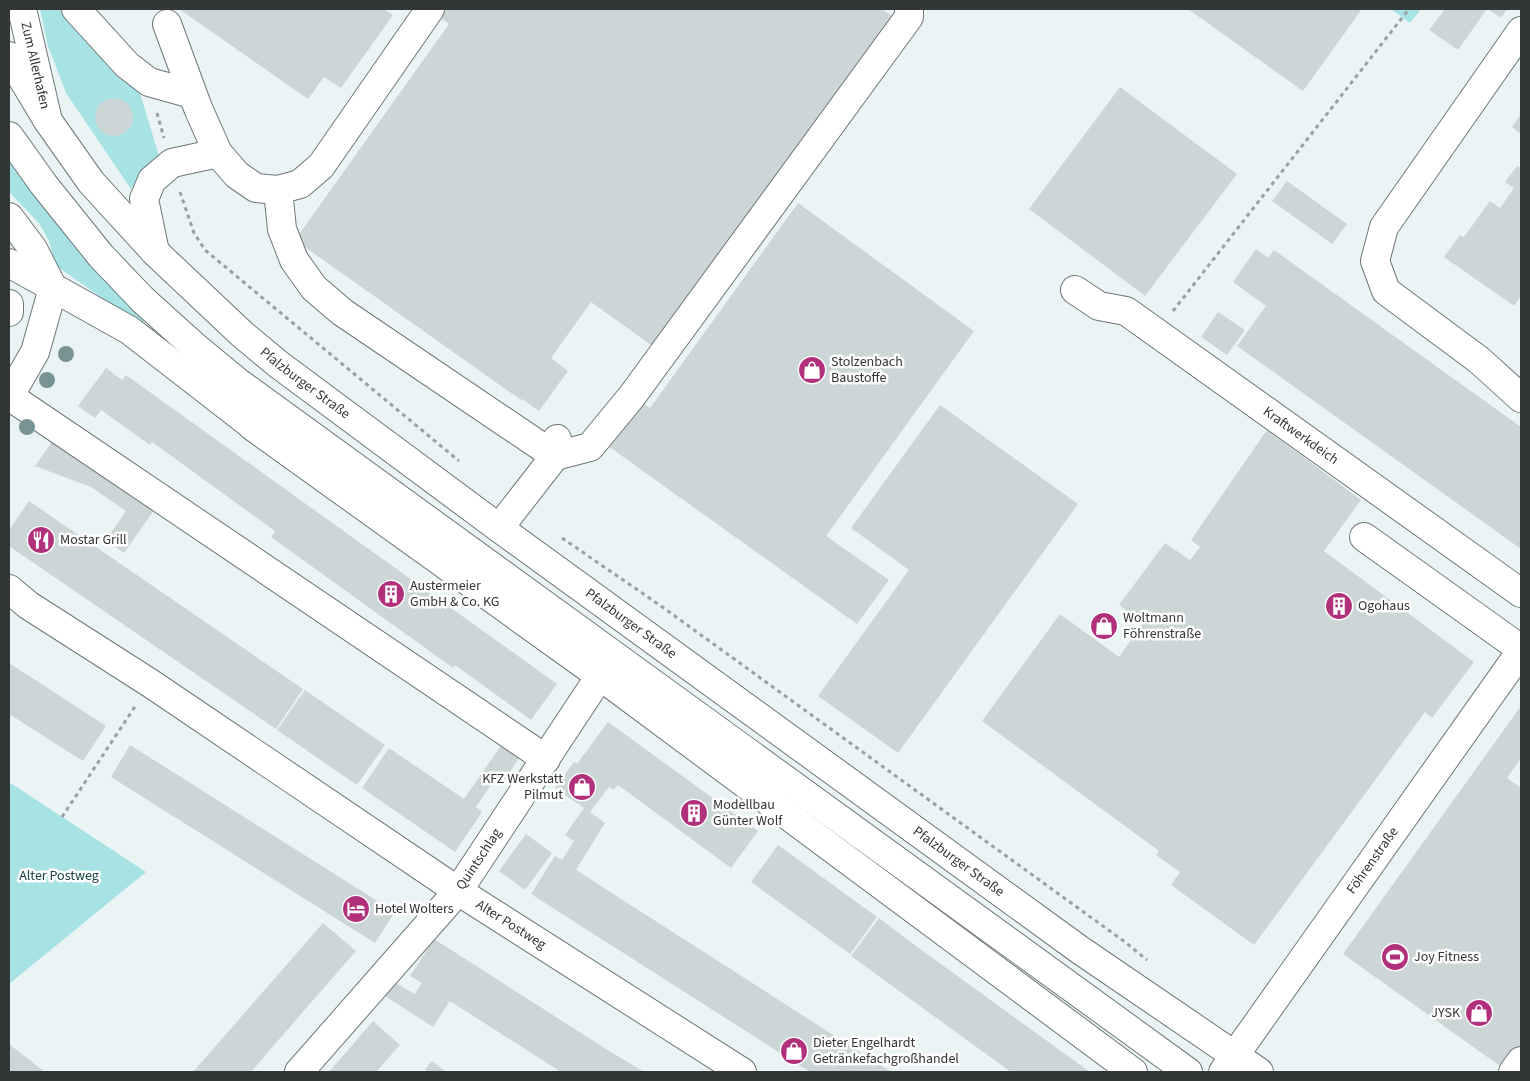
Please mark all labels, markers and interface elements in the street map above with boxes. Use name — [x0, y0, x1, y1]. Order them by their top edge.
street label: Zum Allerhafen — [15, 20, 55, 111]
street label: Pfalzburger Straße — [255, 343, 354, 424]
place label: Stolzenbach Baustoffe — [831, 352, 903, 388]
shop icon: Stolzenbach Baustoffe — [797, 355, 827, 385]
street label: Kraftwerkdeich — [1259, 402, 1343, 470]
restaurant icon: Mostar Grill — [26, 525, 56, 555]
place label: Mostar Grill — [60, 530, 127, 550]
place label: Austermeier GmbH & Co. KG — [410, 576, 499, 612]
building icon: Austermeier GmbH & Co. KG — [376, 579, 406, 609]
street label: Pfalzburger Straße — [581, 584, 681, 664]
building icon: Ogohaus — [1324, 591, 1354, 621]
place label: Ogohaus — [1358, 596, 1410, 616]
place label: Woltmann Föhrenstraße — [1123, 608, 1201, 644]
shop icon: Woltmann Föhrenstraße — [1089, 611, 1119, 641]
place label: KFZ Werkstatt Pilmut — [482, 769, 563, 805]
shop icon: KFZ Werkstatt Pilmut — [567, 772, 597, 802]
place label: Modellbau Günter Wolf — [713, 795, 783, 831]
building icon: Modellbau Günter Wolf — [679, 798, 709, 828]
street label: Pfalzburger Straße — [909, 822, 1008, 902]
street label: Föhrenstraße — [1342, 823, 1403, 898]
street label: Quintschlag — [451, 824, 507, 894]
park label: Alter Postweg — [19, 866, 99, 886]
hotel icon: Hotel Wolters — [341, 894, 371, 924]
street label: Alter Postweg — [472, 895, 550, 955]
place label: Hotel Wolters — [375, 899, 454, 919]
sports icon: Joy Fitness — [1380, 942, 1410, 972]
place label: Joy Fitness — [1414, 947, 1479, 967]
shop icon: JYSK — [1464, 998, 1494, 1028]
place label: JYSK — [1431, 1003, 1461, 1023]
place label: Dieter Engelhardt Getränkefachgroßhandel — [813, 1033, 959, 1069]
shop icon: Dieter Engelhardt Getränkefachgroßhandel — [779, 1036, 809, 1066]

